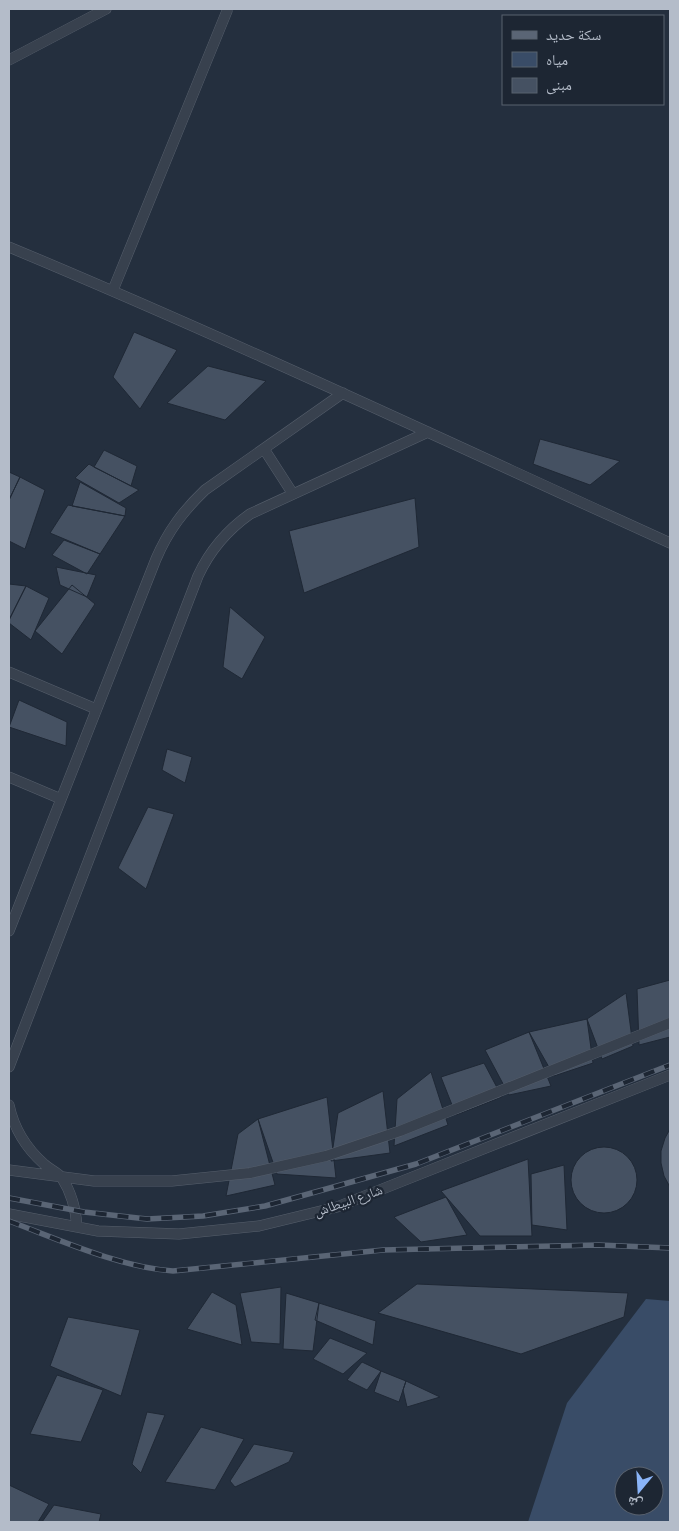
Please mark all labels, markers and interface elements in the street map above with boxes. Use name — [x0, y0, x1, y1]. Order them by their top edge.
legend — [502, 15, 664, 105]
text: سكة حديد — [546, 25, 601, 43]
text: مياه — [546, 50, 568, 68]
text: مبنى — [546, 75, 572, 95]
street label: شارع البيطاش — [312, 1180, 385, 1222]
north arrow — [614, 1466, 664, 1516]
text: ش — [625, 1492, 645, 1514]

